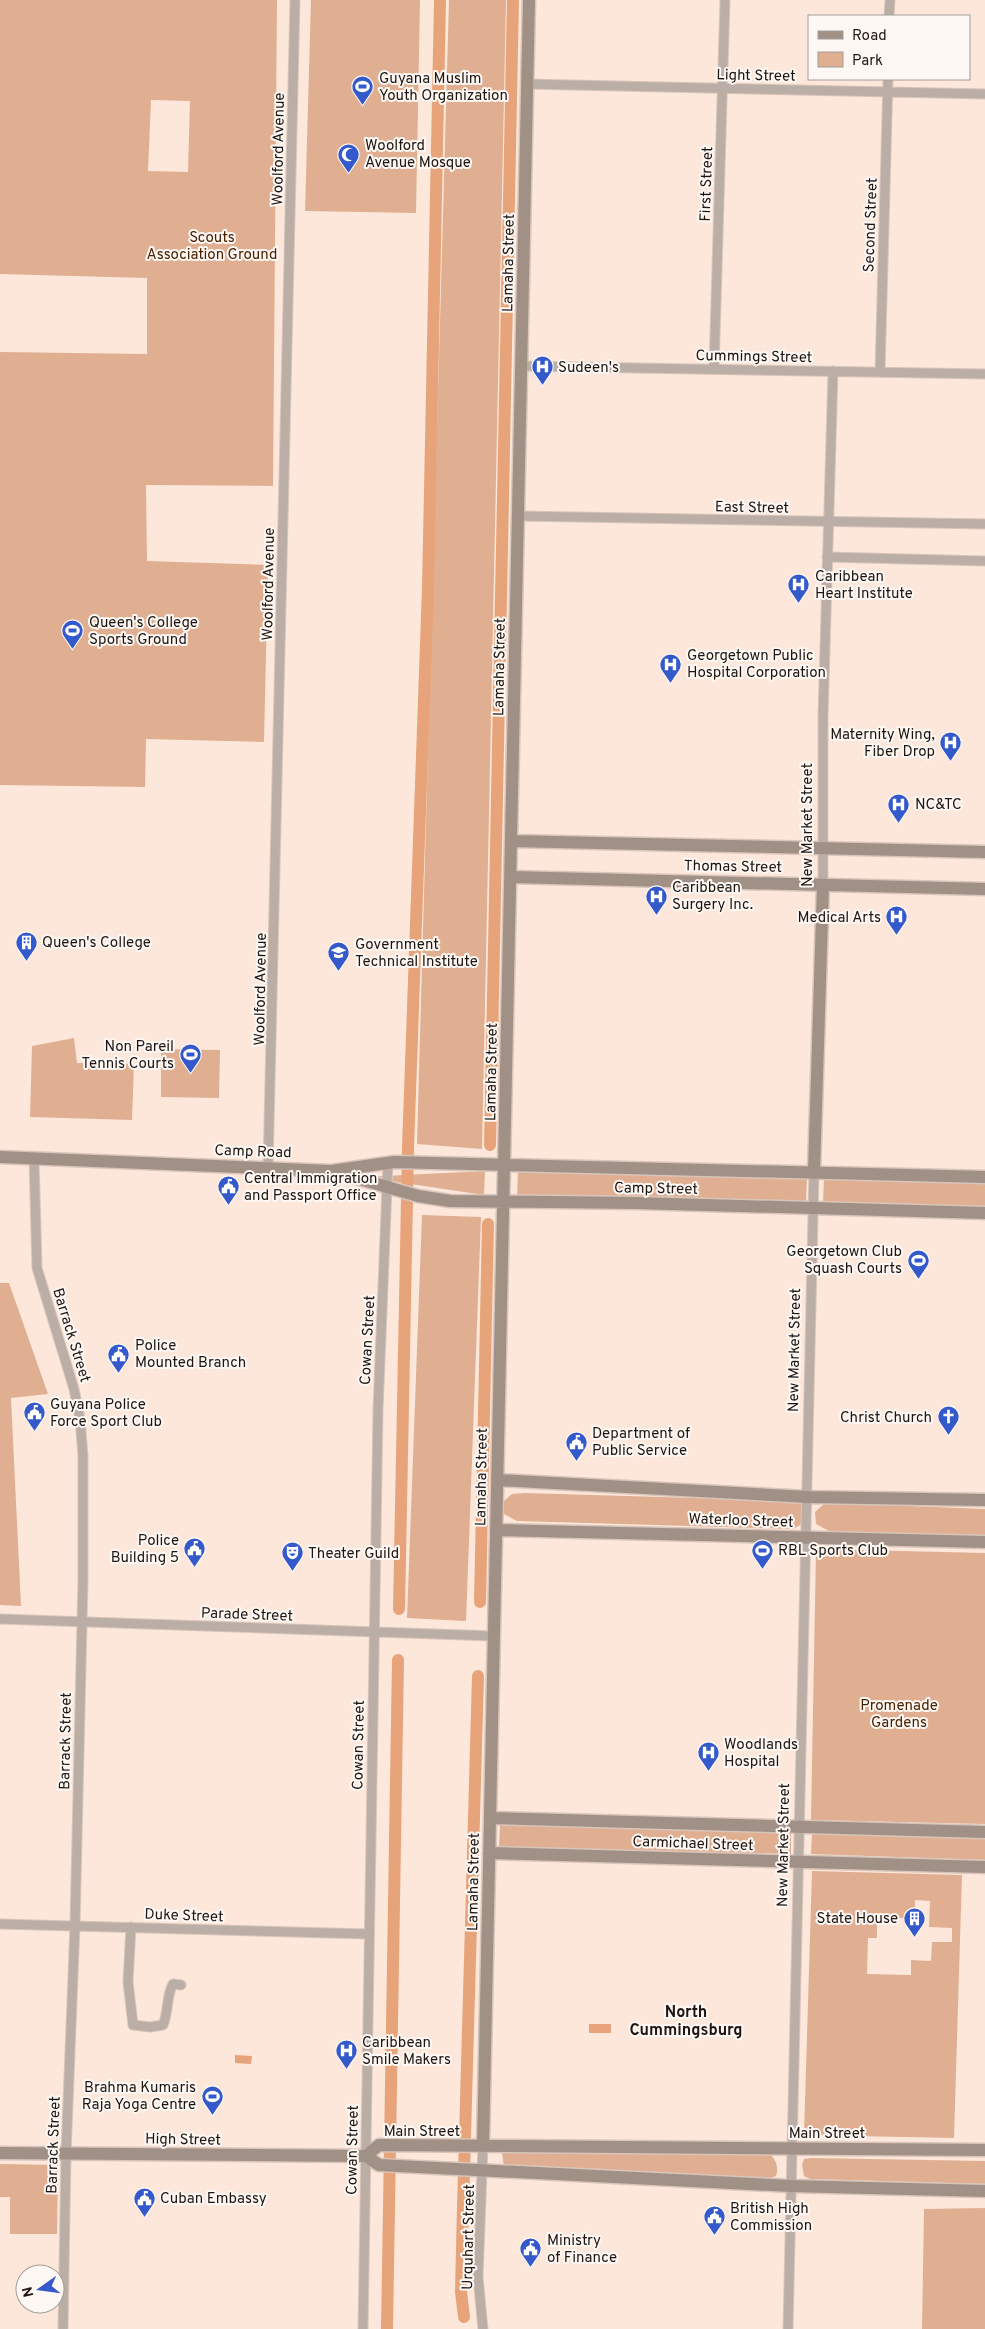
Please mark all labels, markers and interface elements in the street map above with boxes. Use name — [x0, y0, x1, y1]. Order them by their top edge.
legend — [808, 15, 970, 80]
text: Road — [852, 27, 887, 46]
text: Park — [852, 52, 883, 71]
street label: Light Street — [716, 66, 796, 87]
place label: Guyana Muslim Youth Organization — [379, 70, 508, 106]
sports icon: Guyana Muslim Youth Organization — [351, 75, 375, 106]
street label: Woolford Avenue — [269, 92, 290, 206]
place label: Woolford Avenue Mosque — [365, 137, 471, 173]
mosque icon: Woolford Avenue Mosque — [337, 142, 361, 173]
street label: First Street — [697, 146, 718, 222]
street label: Second Street — [860, 177, 883, 273]
street label: Lamaha Street — [499, 214, 520, 312]
park label: Scouts Association Ground — [147, 229, 277, 265]
street label: Cummings Street — [695, 347, 812, 368]
hospital icon: Sudeen's — [530, 355, 554, 386]
place label: Sudeen's — [558, 359, 619, 378]
street label: East Street — [715, 498, 789, 519]
street label: Woolford Avenue — [259, 527, 280, 641]
place label: Caribbean Heart Institute — [815, 568, 913, 604]
hospital icon: Caribbean Heart Institute — [787, 573, 811, 604]
place label: Queen's College Sports Ground — [89, 614, 198, 650]
street label: Lamaha Street — [490, 618, 511, 716]
sports icon: Queen's College Sports Ground — [61, 619, 85, 650]
place label: Georgetown Public Hospital Corporation — [687, 647, 826, 683]
hospital icon: Georgetown Public Hospital Corporation — [659, 652, 683, 683]
place label: Maternity Wing, Fiber Drop — [830, 726, 935, 762]
hospital icon: Maternity Wing, Fiber Drop — [939, 731, 963, 762]
street label: New Market Street — [799, 763, 818, 887]
hospital icon: NC&TC — [887, 792, 911, 823]
place label: NC&TC — [915, 796, 962, 815]
street label: Thomas Street — [684, 857, 782, 878]
place label: Caribbean Surgery Inc. — [672, 879, 753, 915]
hospital icon: Caribbean Surgery Inc. — [644, 884, 668, 915]
hospital icon: Medical Arts — [885, 905, 909, 936]
place label: Medical Arts — [797, 909, 881, 928]
building icon: Queen's College — [14, 930, 38, 961]
street label: Woolford Avenue — [251, 932, 272, 1046]
place label: Queen's College — [42, 934, 151, 953]
place label: Government Technical Institute — [355, 936, 478, 972]
school or university icon: Government Technical Institute — [327, 941, 351, 972]
street label: Lamaha Street — [482, 1023, 503, 1121]
place label: Non Pareil Tennis Courts — [82, 1038, 174, 1074]
sports icon: Non Pareil Tennis Courts — [178, 1043, 202, 1074]
street label: Camp Road — [214, 1142, 292, 1163]
place label: Central Immigration and Passport Office — [244, 1170, 377, 1206]
public building icon: Central Immigration and Passport Office — [216, 1175, 240, 1206]
street label: Camp Street — [614, 1179, 698, 1200]
place label: Georgetown Club Squash Courts — [786, 1243, 902, 1279]
sports icon: Georgetown Club Squash Courts — [906, 1248, 930, 1279]
street label: Barrack Street — [47, 1286, 94, 1385]
street label: New Market Street — [785, 1288, 806, 1412]
street label: Cowan Street — [357, 1295, 380, 1385]
place label: Police Mounted Branch — [135, 1337, 246, 1373]
public building icon: Police Mounted Branch — [107, 1342, 131, 1373]
place label: Guyana Police Force Sport Club — [50, 1396, 162, 1432]
public building icon: Guyana Police Force Sport Club — [22, 1401, 46, 1432]
church icon: Christ Church — [936, 1405, 960, 1436]
place label: Christ Church — [840, 1409, 932, 1428]
place label: Department of Public Service — [592, 1425, 690, 1461]
street label: Lamaha Street — [472, 1428, 493, 1526]
public building icon: Department of Public Service — [564, 1430, 588, 1461]
street label: Waterloo Street — [688, 1510, 794, 1533]
place label: Police Building 5 — [111, 1532, 179, 1568]
public building icon: Police Building 5 — [183, 1537, 207, 1568]
sports icon: RBL Sports Club — [750, 1538, 774, 1569]
theatre icon: Theater Guild — [280, 1541, 304, 1572]
place label: RBL Sports Club — [778, 1542, 888, 1561]
place label: Theater Guild — [308, 1545, 399, 1564]
street label: Parade Street — [201, 1604, 293, 1627]
street label: Barrack Street — [56, 1692, 77, 1790]
park label: Promenade Gardens — [860, 1697, 938, 1733]
street label: Cowan Street — [349, 1700, 370, 1790]
place label: Woodlands Hospital — [724, 1736, 798, 1772]
hospital icon: Woodlands Hospital — [696, 1741, 720, 1772]
street label: New Market Street — [774, 1783, 795, 1907]
street label: Lamaha Street — [464, 1833, 485, 1931]
street label: Carmichael Street — [632, 1833, 754, 1856]
street label: Duke Street — [144, 1906, 224, 1927]
building icon: State House — [902, 1906, 926, 1937]
place label: State House — [817, 1910, 898, 1929]
district label: North Cummingsburg — [629, 2003, 743, 2041]
place label: Caribbean Smile Makers — [362, 2034, 451, 2070]
hospital icon: Caribbean Smile Makers — [334, 2039, 358, 2070]
place label: Brahma Kumaris Raja Yoga Centre — [82, 2079, 196, 2115]
sports icon: Brahma Kumaris Raja Yoga Centre — [200, 2084, 224, 2115]
street label: Barrack Street — [43, 2096, 66, 2194]
street label: Cowan Street — [343, 2105, 364, 2195]
street label: Main Street — [384, 2123, 460, 2142]
street label: Main Street — [789, 2125, 865, 2144]
street label: High Street — [145, 2130, 221, 2151]
street label: Urquhart Street — [459, 2184, 480, 2290]
public building icon: Cuban Embassy — [132, 2186, 156, 2217]
place label: Cuban Embassy — [160, 2190, 267, 2209]
place label: British High Commission — [730, 2200, 812, 2236]
public building icon: British High Commission — [702, 2205, 726, 2236]
place label: Ministry of Finance — [547, 2232, 617, 2268]
public building icon: Ministry of Finance — [519, 2237, 543, 2268]
north arrow — [15, 2264, 65, 2314]
text: N — [19, 2285, 38, 2299]

